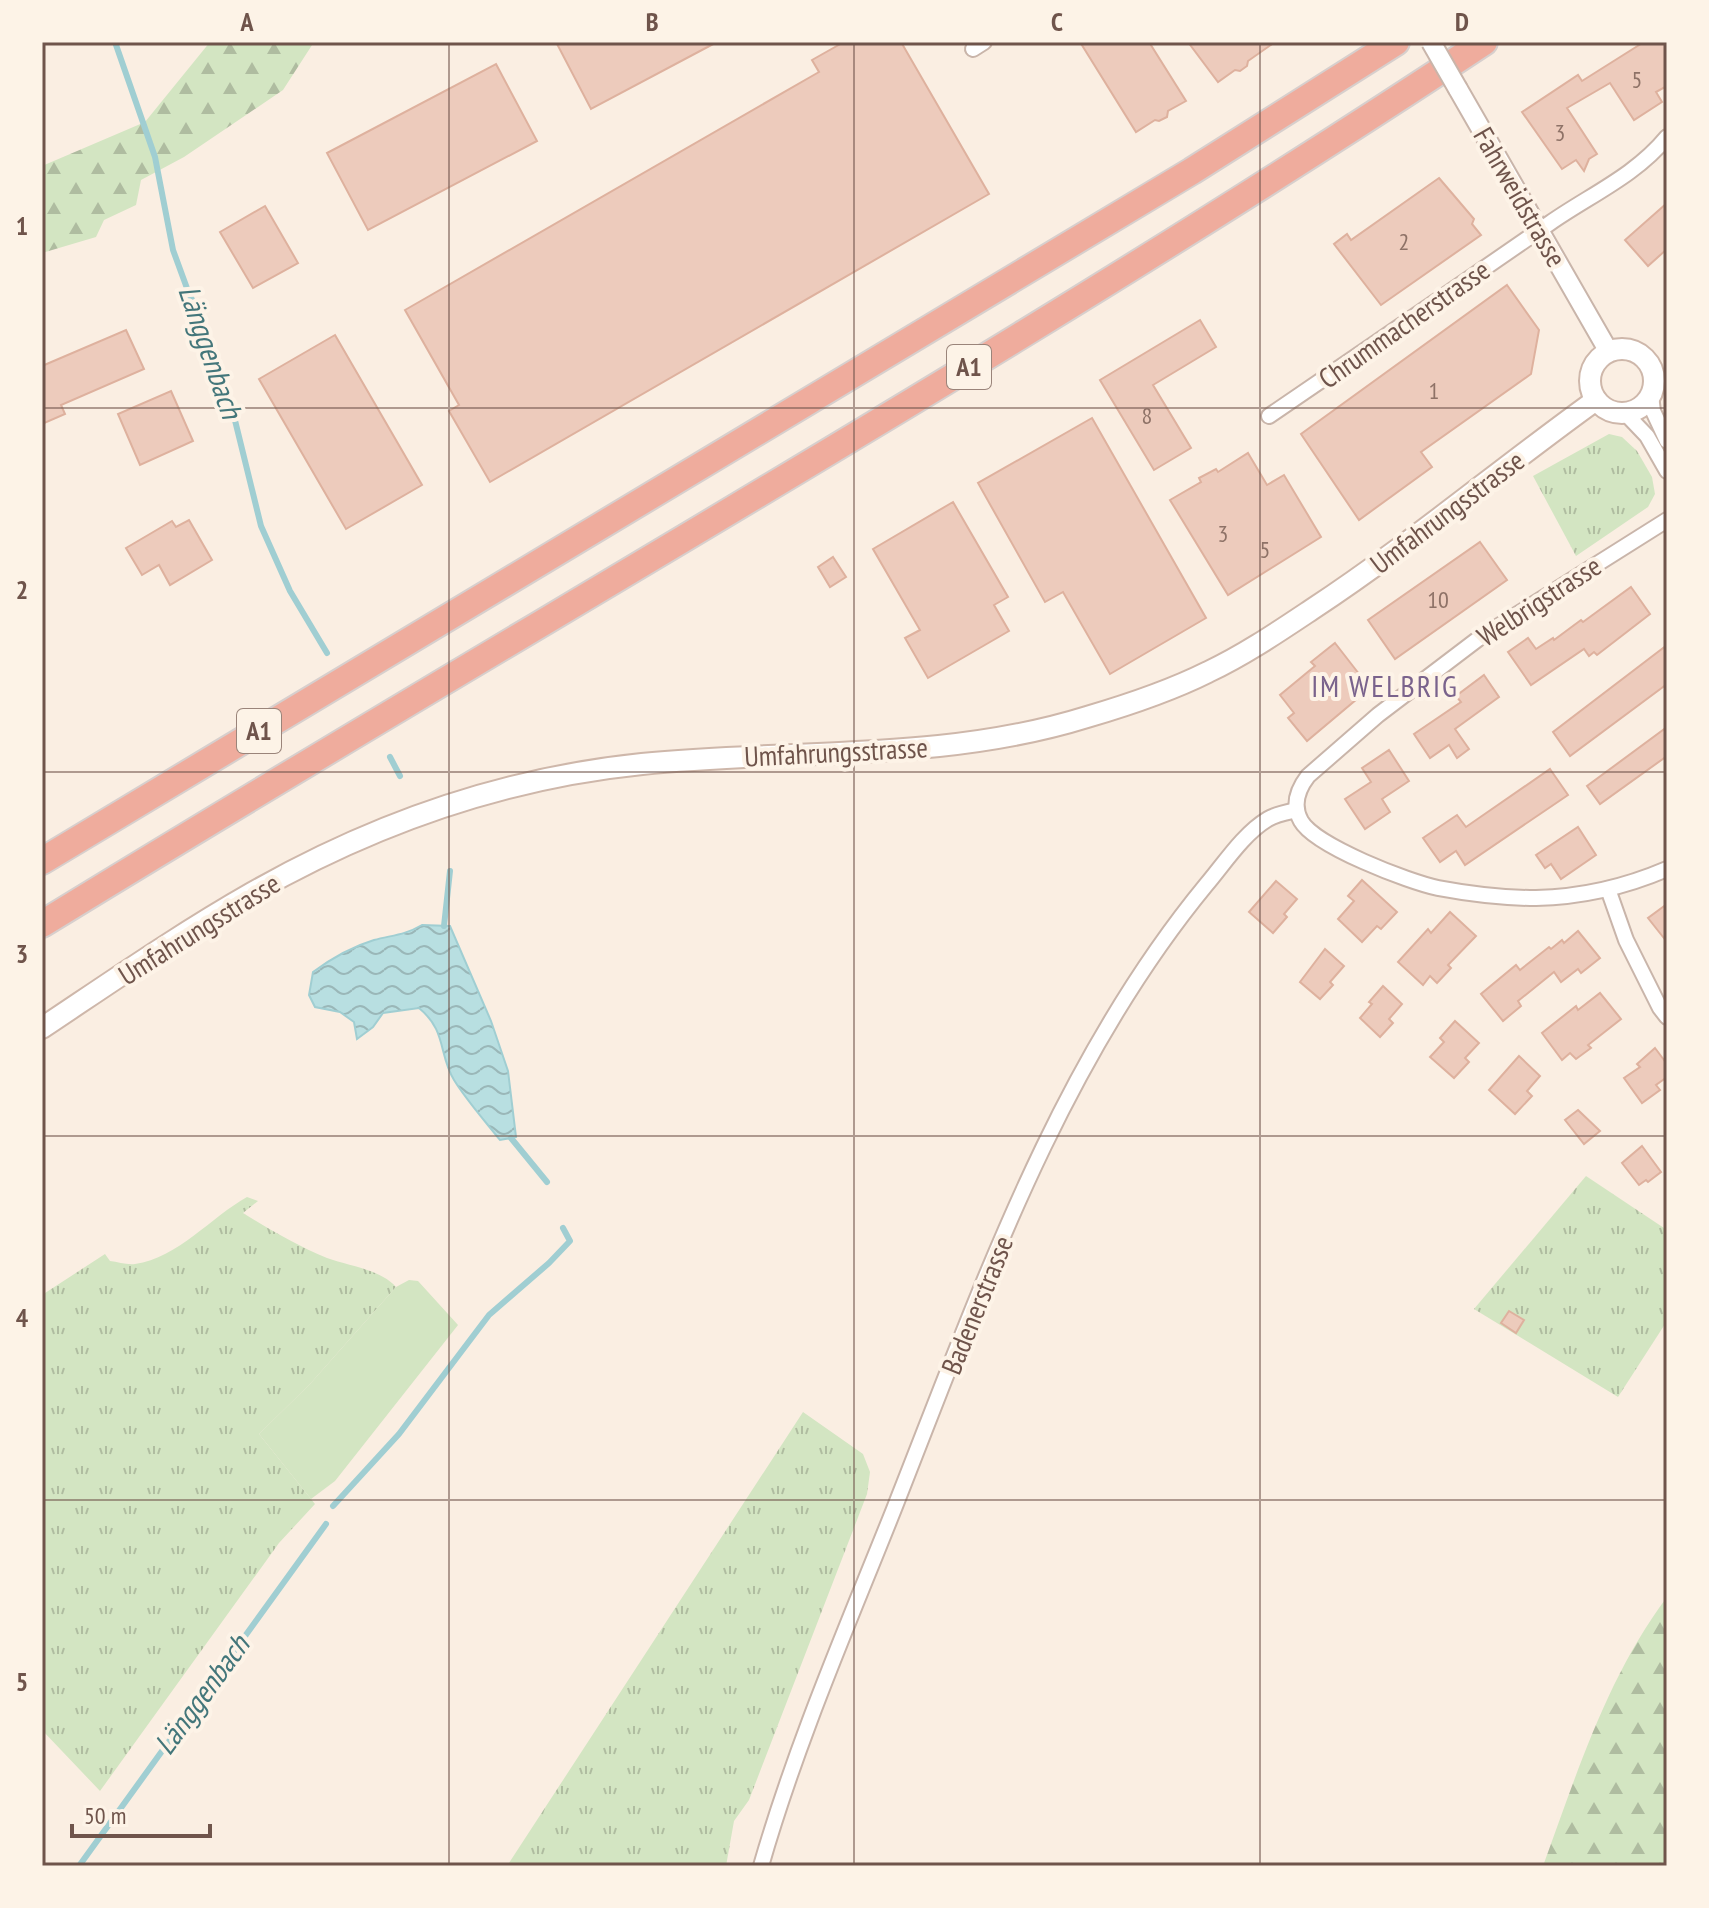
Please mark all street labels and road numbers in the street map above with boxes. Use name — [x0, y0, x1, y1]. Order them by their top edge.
street label: Fahrweidstrasse — [1466, 120, 1575, 273]
street label: Chrummacherstrasse — [1311, 251, 1497, 396]
road number: A1 — [947, 345, 991, 389]
street label: Umfahrungsstrasse — [1362, 442, 1531, 582]
street label: Welbrigstrasse — [1470, 547, 1608, 654]
road number: A1 — [237, 709, 281, 753]
street label: Umfahrungsstrasse — [743, 728, 929, 775]
street label: Umfahrungsstrasse — [111, 864, 286, 993]
street label: Badenerstrasse — [932, 1230, 1021, 1379]

